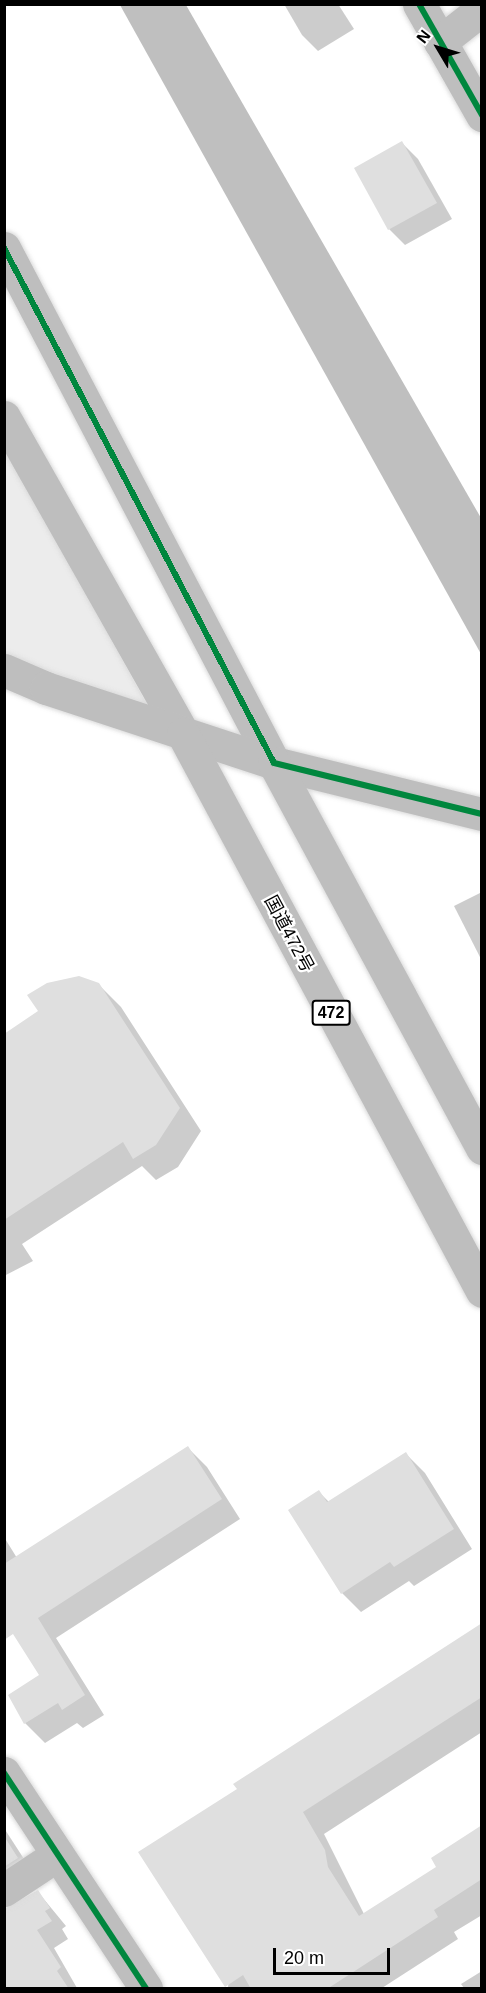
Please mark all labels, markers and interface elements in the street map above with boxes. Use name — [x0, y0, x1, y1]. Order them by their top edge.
north arrow — [408, 18, 468, 78]
text: N — [413, 27, 434, 46]
street label: 国道472号 — [260, 892, 318, 976]
road number: 472 — [312, 1000, 350, 1026]
scale bar — [276, 1936, 393, 1974]
text: 20 m — [284, 1948, 324, 1968]

